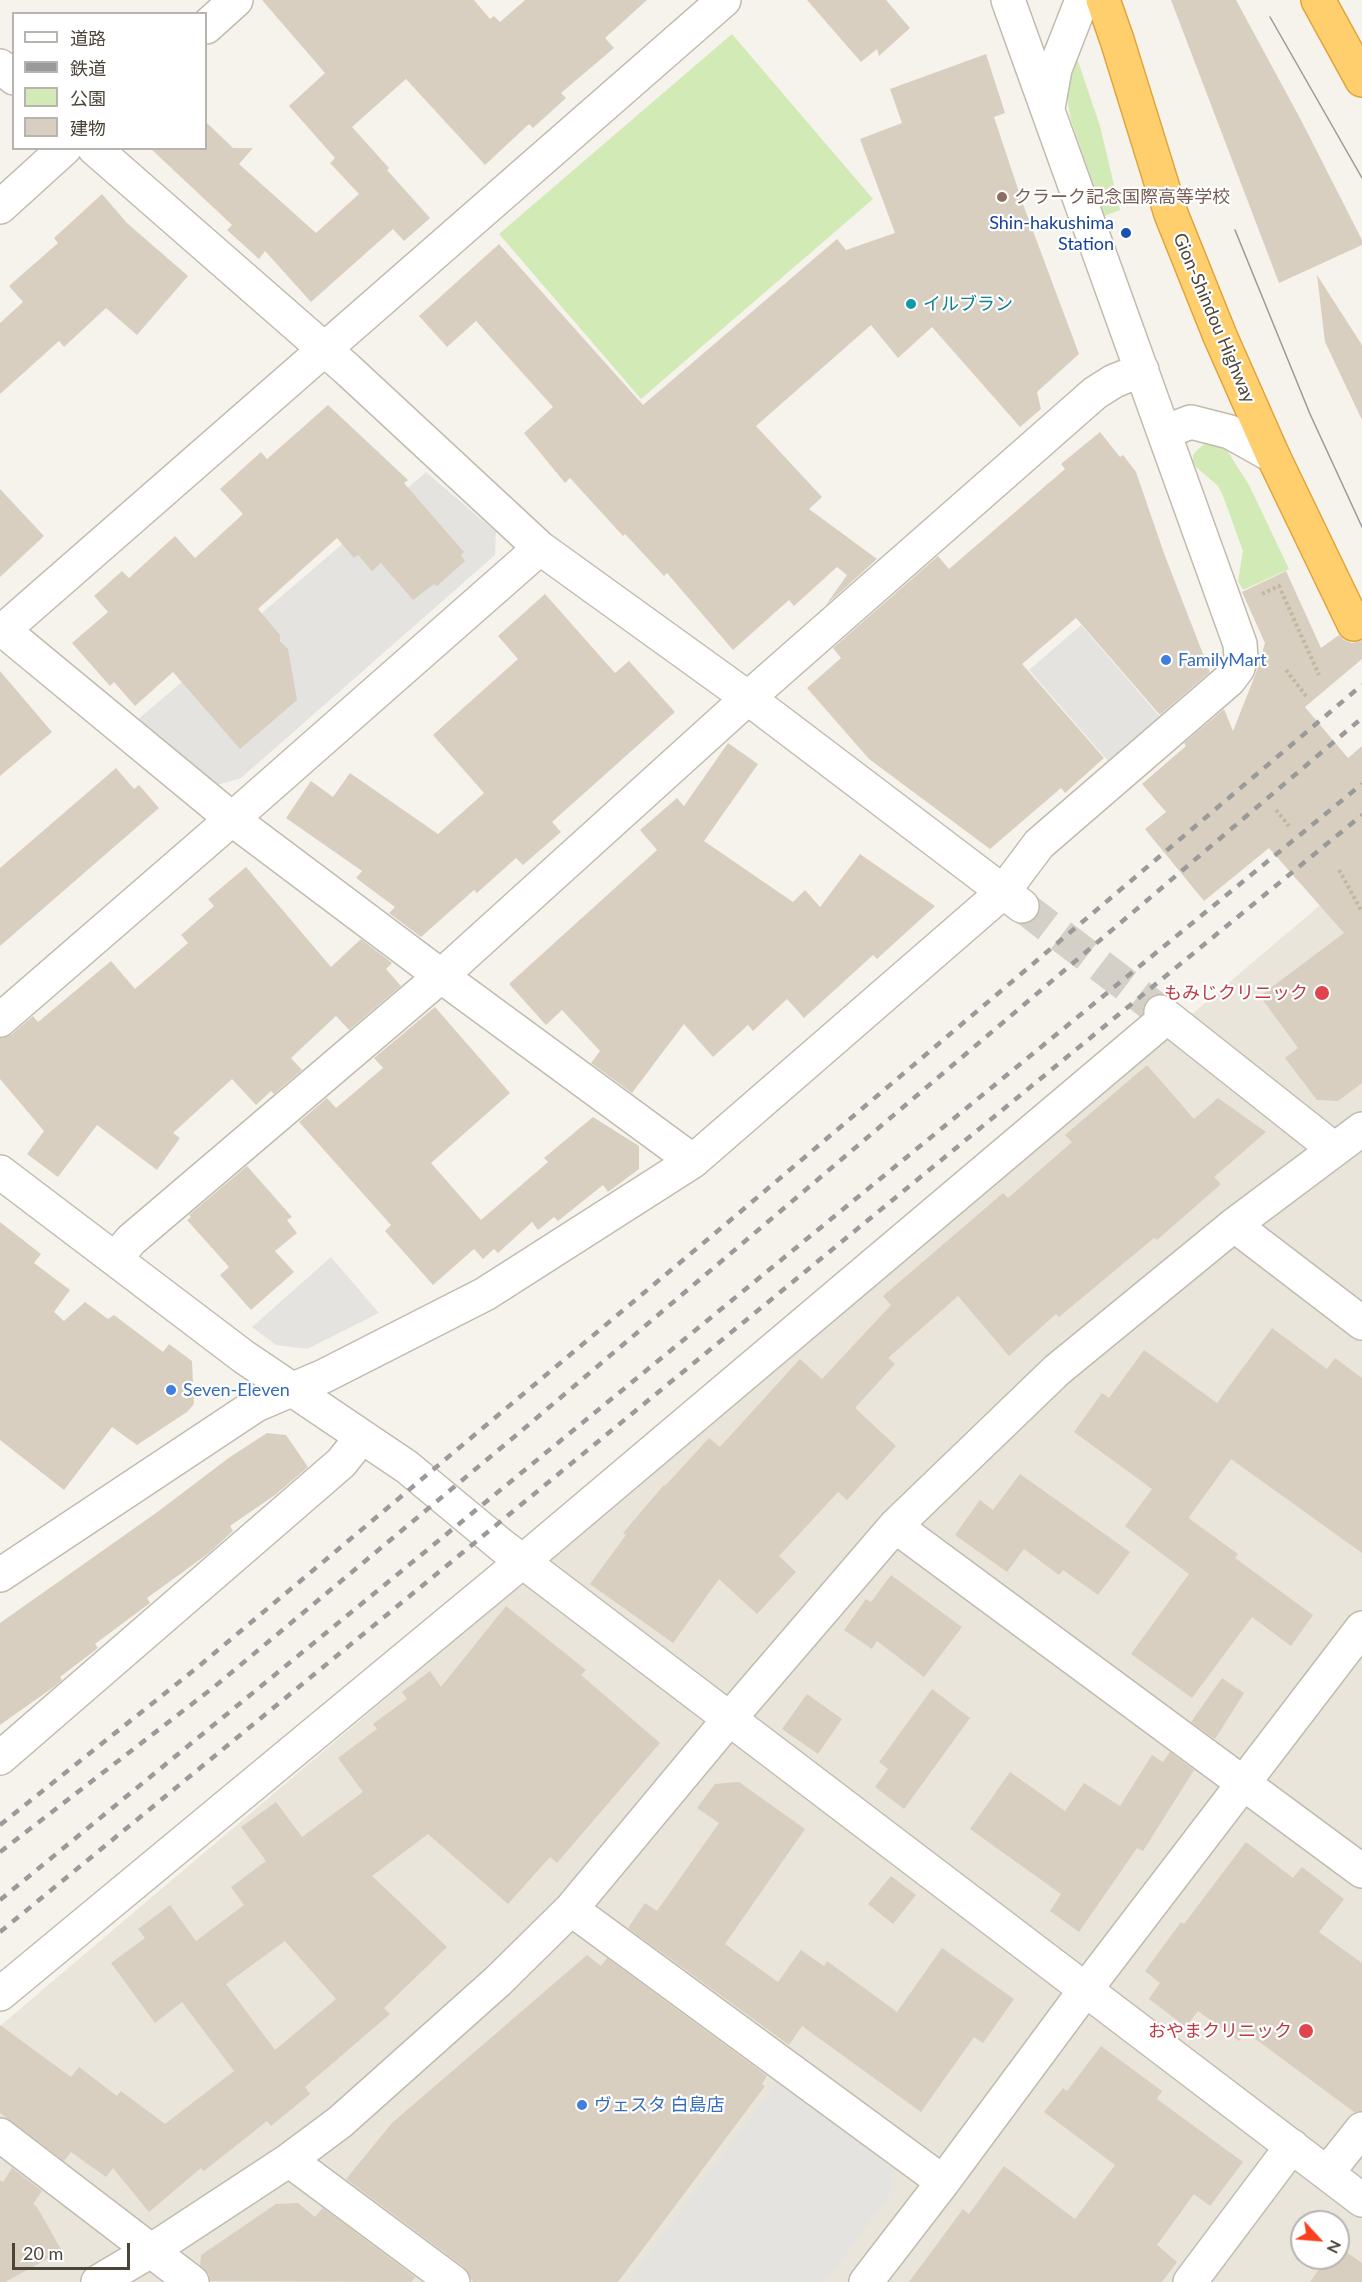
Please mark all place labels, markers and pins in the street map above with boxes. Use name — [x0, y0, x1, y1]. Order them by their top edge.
place label: クラーク記念国際高等学校 — [1014, 186, 1230, 208]
marker: クラーク記念国際高等学校 — [995, 190, 1009, 204]
place label: Shin-hakushima Station — [989, 212, 1114, 254]
marker: Shin-hakushima Station — [1119, 226, 1133, 240]
place label: イルブラン — [923, 293, 1013, 315]
marker: イルブラン — [904, 297, 918, 311]
place label: FamilyMart — [1178, 649, 1267, 671]
marker: FamilyMart — [1159, 653, 1173, 667]
place label: もみじクリニック — [1164, 982, 1308, 1004]
marker: もみじクリニック — [1313, 984, 1331, 1002]
place label: Seven-Eleven — [183, 1379, 290, 1401]
marker: Seven-Eleven — [164, 1383, 178, 1397]
place label: おやまクリニック — [1148, 2020, 1292, 2042]
marker: おやまクリニック — [1297, 2022, 1315, 2040]
place label: ヴェスタ 白島店 — [594, 2094, 725, 2116]
marker: ヴェスタ 白島店 — [575, 2098, 589, 2112]

